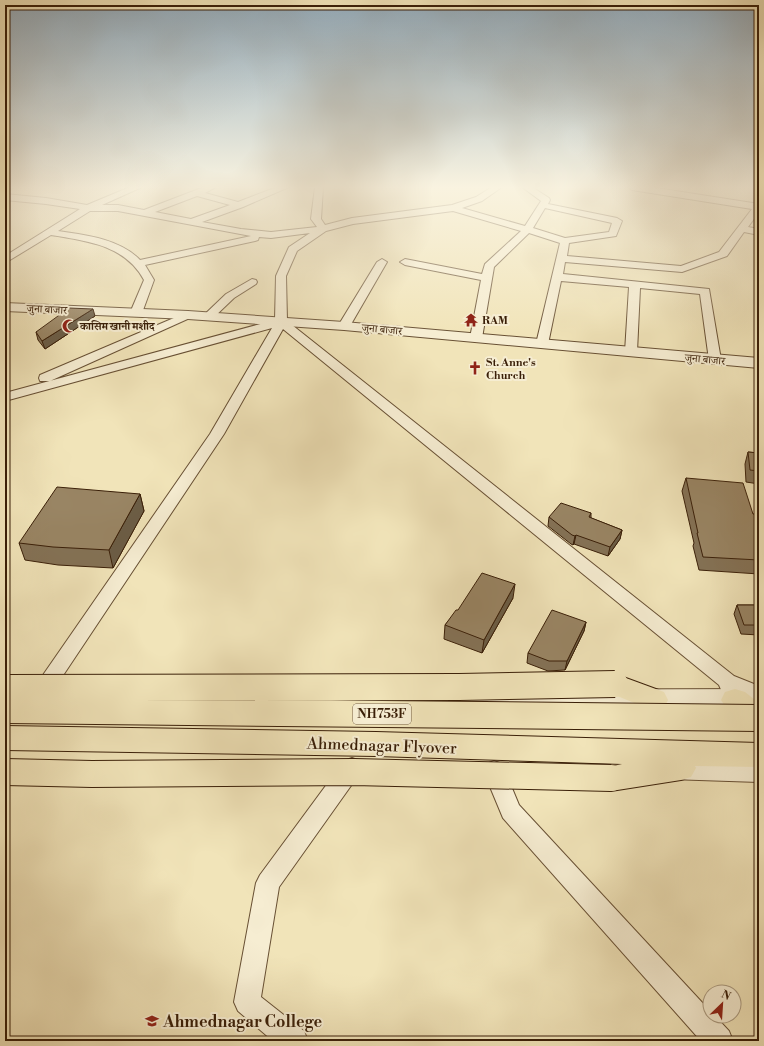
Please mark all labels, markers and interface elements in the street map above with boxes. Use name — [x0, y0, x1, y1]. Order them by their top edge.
street label: जुना बाजार — [25, 302, 68, 318]
temple icon: RAM — [463, 312, 479, 328]
place label: RAM — [482, 314, 509, 328]
mosque icon: कासिम खानी मशीद — [61, 318, 77, 334]
place label: कासिम खानी मशीद — [79, 320, 156, 334]
street label: जुना बाजार — [360, 321, 404, 339]
street label: जुना बाजार — [683, 351, 727, 369]
place label: St. Anne's Church — [486, 356, 536, 383]
church icon: St. Anne's Church — [467, 360, 483, 376]
road number: NH753F — [353, 704, 411, 724]
street label: Ahmednagar Flyover — [306, 733, 457, 759]
north arrow — [702, 984, 742, 1024]
text: N — [719, 988, 733, 1004]
place label: Ahmednagar College — [162, 1012, 323, 1032]
school or university icon: Ahmednagar College — [144, 1013, 160, 1029]

